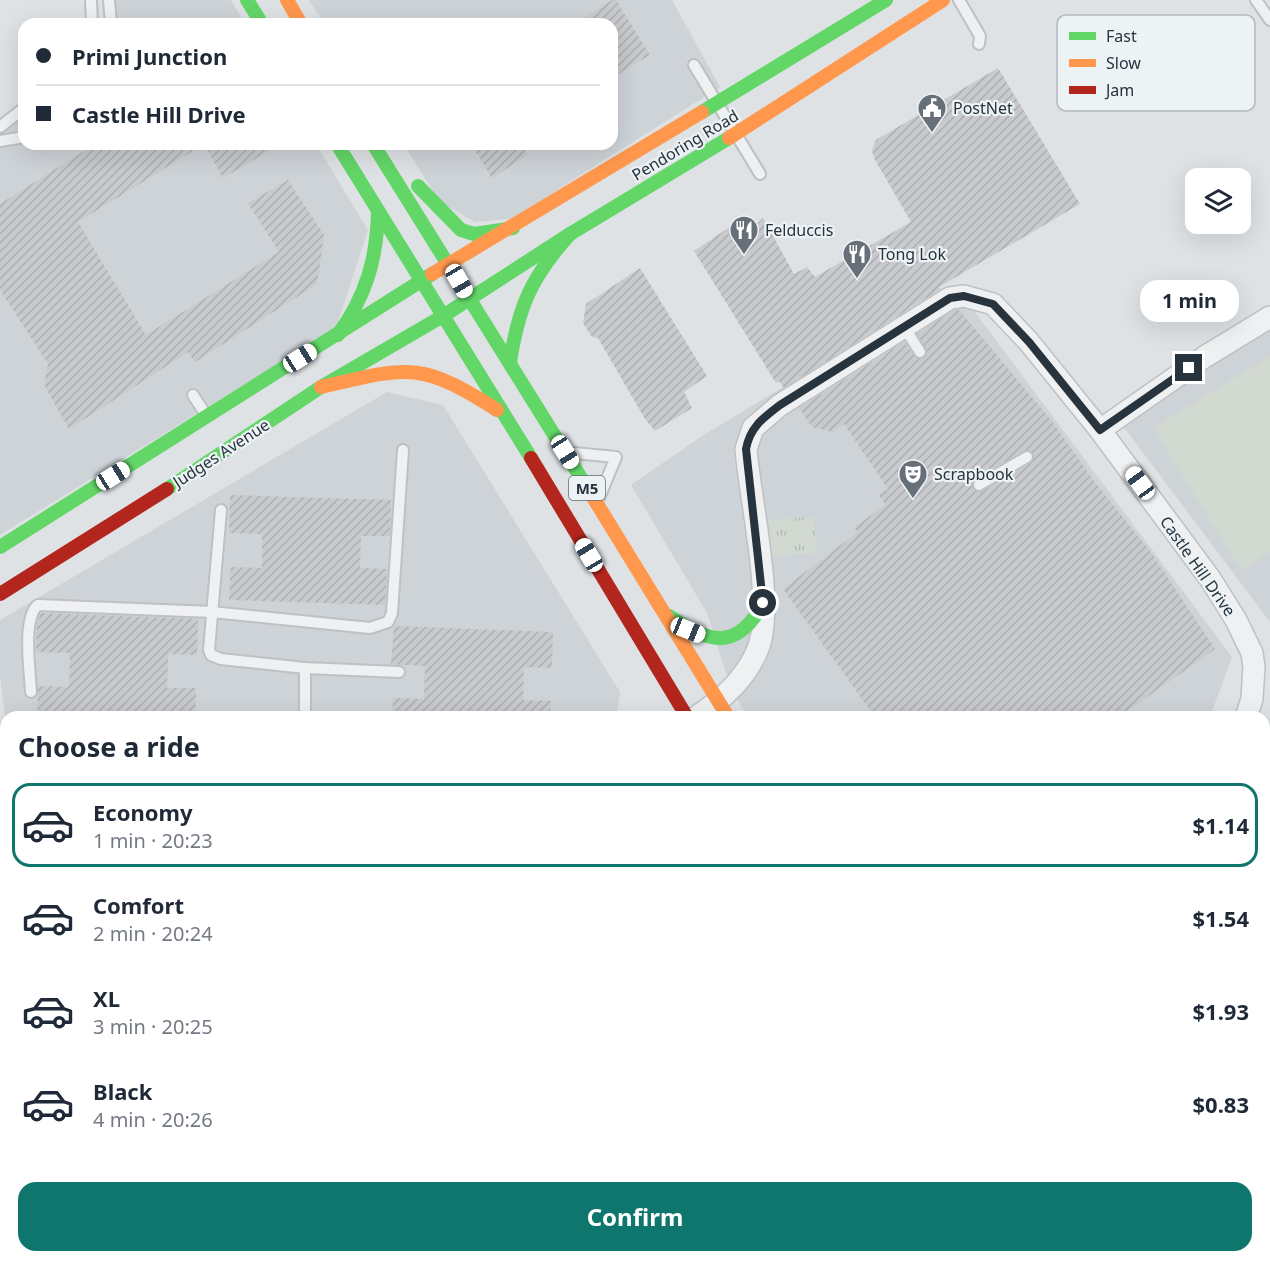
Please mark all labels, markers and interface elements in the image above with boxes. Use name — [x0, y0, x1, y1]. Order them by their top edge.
legend — [1057, 15, 1255, 111]
text: Fast — [1106, 25, 1137, 47]
text: Primi Junction — [72, 41, 227, 71]
text: Slow — [1106, 52, 1141, 74]
text: Jam — [1104, 79, 1134, 101]
public building icon: PostNet — [916, 92, 948, 134]
place label: PostNet — [953, 97, 1013, 119]
text: Castle Hill Drive — [72, 99, 246, 129]
street label: Pendoring Road — [627, 104, 743, 186]
map controls — [1185, 168, 1251, 234]
button: layers — [1185, 168, 1251, 234]
restaurant icon: Felduccis — [728, 214, 760, 256]
place label: Felduccis — [765, 219, 833, 241]
restaurant icon: Tong Lok — [841, 238, 873, 280]
place label: Tong Lok — [878, 243, 946, 265]
car — [442, 261, 476, 301]
callout: 1 min — [1140, 281, 1238, 323]
text: 1 min — [1162, 287, 1217, 314]
car — [280, 341, 320, 375]
route end — [1175, 354, 1202, 381]
street label: Judges Avenue — [167, 414, 274, 494]
car — [548, 432, 582, 472]
theatre icon: Scrapbook — [897, 458, 929, 500]
car — [93, 459, 133, 493]
place label: Scrapbook — [934, 463, 1014, 485]
car — [1122, 463, 1158, 503]
road number: M5 — [569, 476, 605, 500]
street label: Castle Hill Drive — [1155, 511, 1241, 621]
car — [572, 535, 606, 575]
route start — [749, 589, 776, 616]
car — [668, 615, 708, 645]
text: Choose a ride — [18, 728, 200, 765]
text: Economy — [93, 797, 192, 827]
icon: car — [21, 798, 75, 852]
text: $1.14 — [1192, 810, 1249, 840]
text: 1 min · 20:23 — [93, 827, 213, 854]
text: Comfort — [93, 890, 184, 920]
icon: car — [21, 891, 75, 945]
text: $1.54 — [1192, 903, 1249, 933]
text: 2 min · 20:24 — [93, 920, 213, 947]
text: XL — [93, 983, 120, 1013]
icon: car — [21, 984, 75, 1038]
text: $1.93 — [1192, 996, 1249, 1026]
text: 3 min · 20:25 — [93, 1013, 213, 1040]
text: Black — [93, 1076, 152, 1106]
icon: car — [21, 1077, 75, 1131]
text: $0.83 — [1192, 1089, 1249, 1119]
text: 4 min · 20:26 — [93, 1106, 213, 1133]
button: Confirm — [18, 1182, 1252, 1251]

